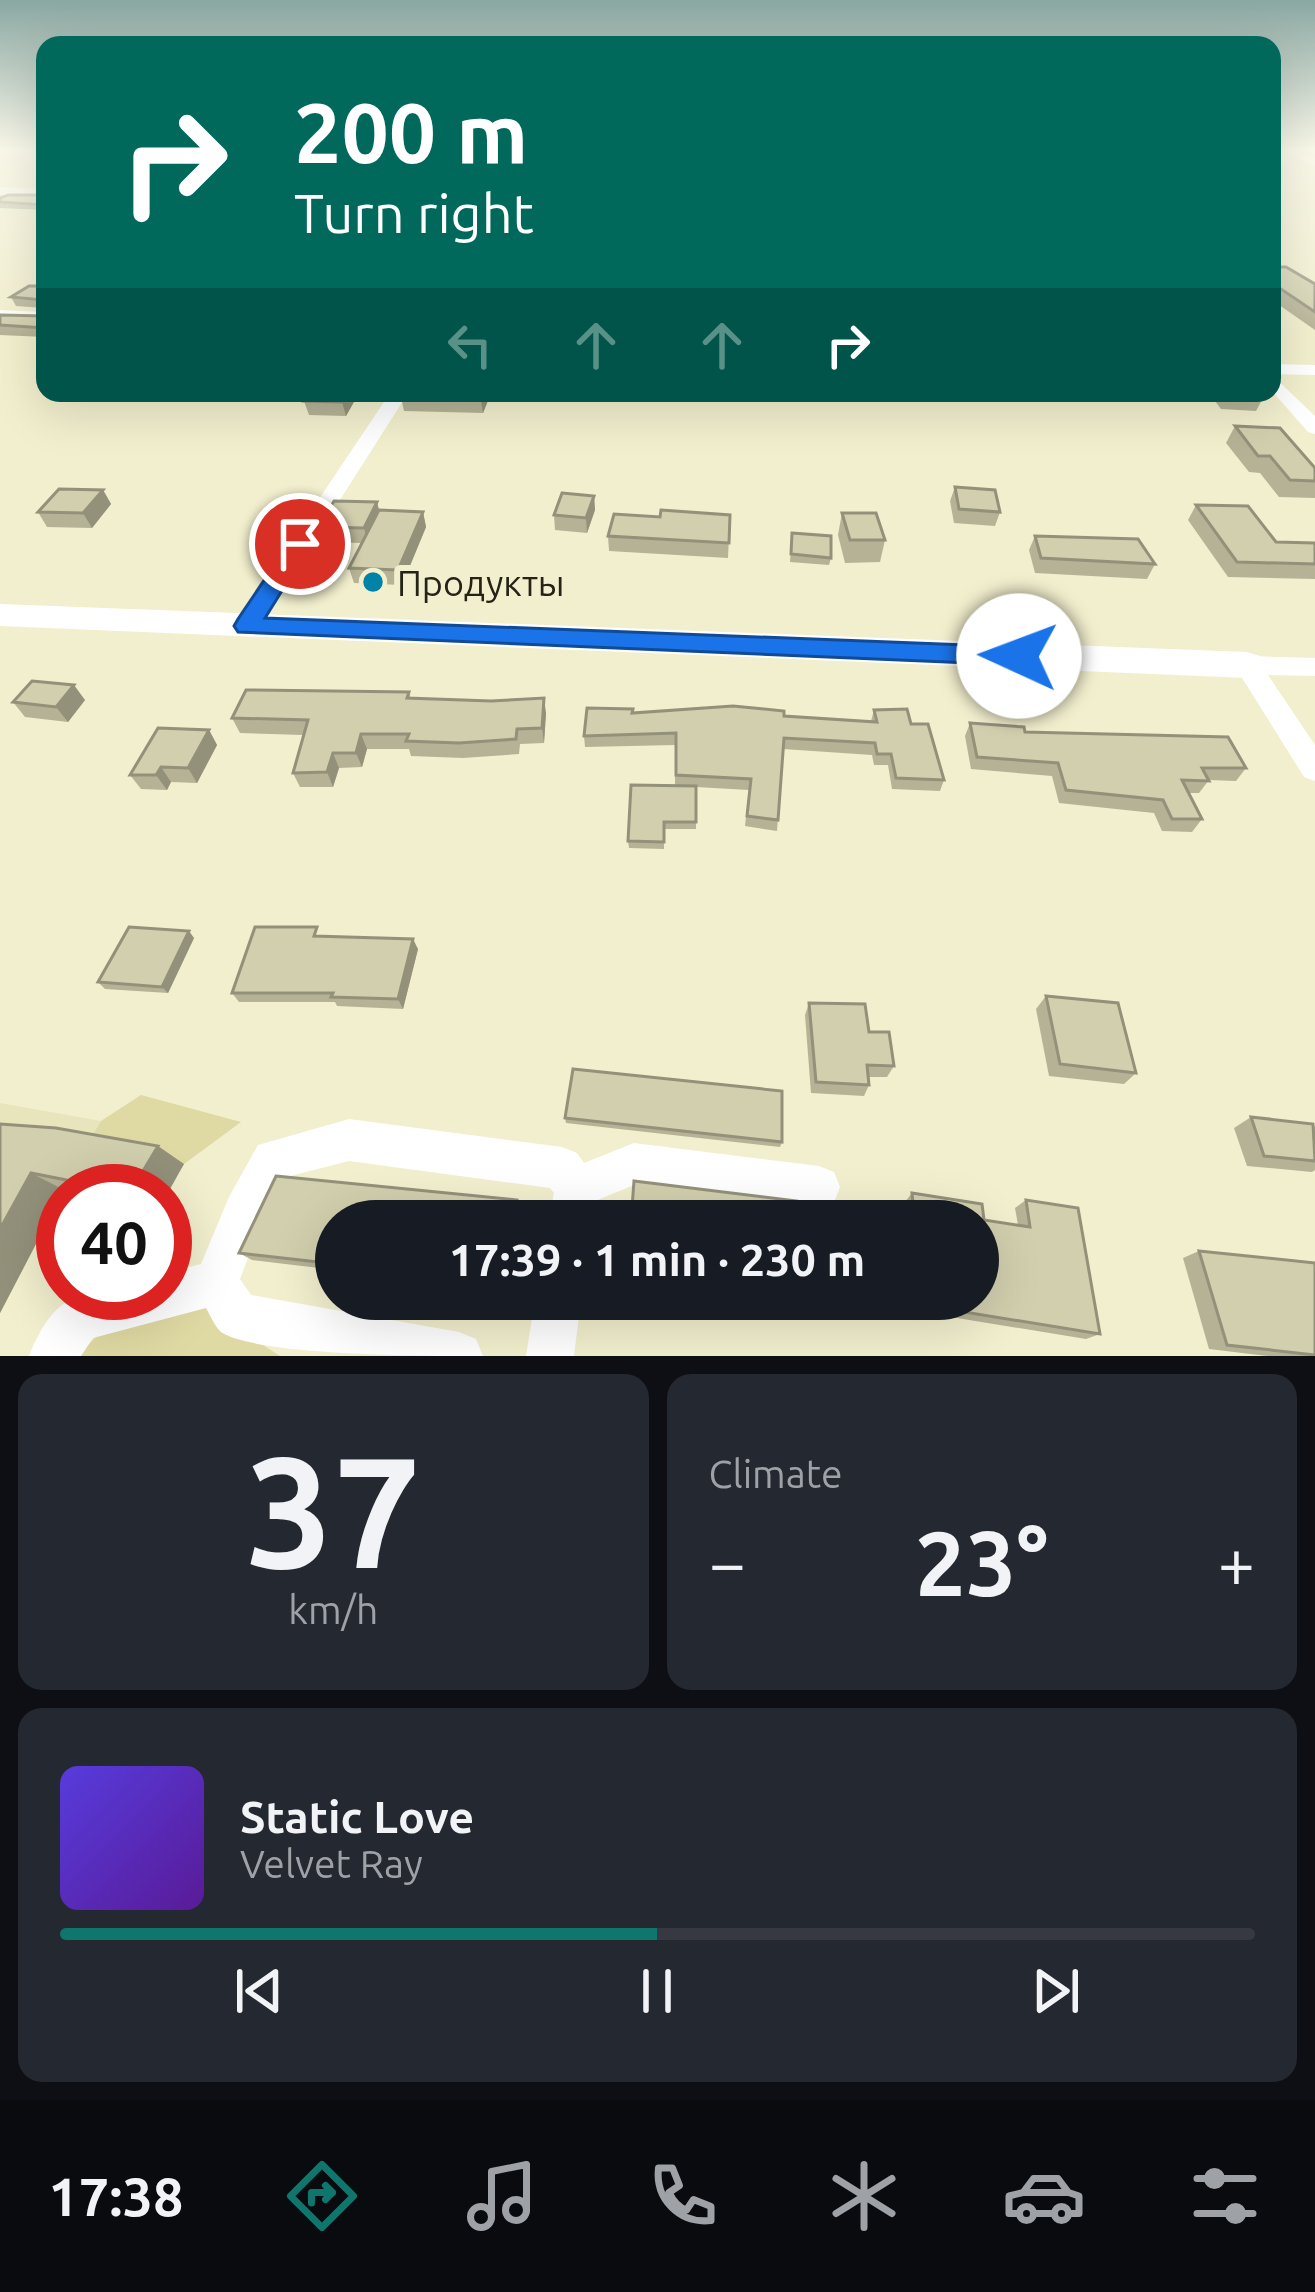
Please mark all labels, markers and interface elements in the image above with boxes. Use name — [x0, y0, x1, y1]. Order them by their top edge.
icon: right — [96, 84, 252, 240]
text: 200 m — [294, 85, 528, 179]
text: Turn right — [294, 183, 534, 243]
icon: left — [437, 312, 503, 378]
icon: ahead — [563, 312, 629, 378]
icon: ahead — [689, 312, 755, 378]
icon: right — [815, 312, 881, 378]
pin — [249, 493, 351, 595]
icon: arrive — [267, 511, 333, 577]
place label: Продукты — [397, 562, 565, 603]
marker: Продукты — [360, 569, 386, 595]
position arrow — [956, 593, 1082, 719]
speed limit sign: 40 — [36, 1164, 192, 1320]
text: 17:39 · 1 min · 230 m — [449, 1234, 865, 1285]
text: 37 — [245, 1423, 421, 1597]
text: Climate — [709, 1452, 843, 1495]
text: 23° — [915, 1512, 1048, 1613]
text: − — [709, 1525, 746, 1599]
text: + — [1218, 1525, 1255, 1599]
text: km/h — [288, 1588, 378, 1631]
text: Static Love — [240, 1791, 474, 1842]
text: Velvet Ray — [240, 1842, 423, 1885]
icon: previous — [226, 1958, 292, 2024]
icon: pause — [624, 1958, 690, 2024]
icon: next — [1023, 1958, 1089, 2024]
icon: directions — [280, 2154, 364, 2238]
icon: music — [460, 2154, 544, 2238]
icon: phone — [641, 2154, 725, 2238]
icon: climate — [822, 2154, 906, 2238]
icon: car — [1002, 2154, 1086, 2238]
icon: filters — [1183, 2154, 1267, 2238]
text: 17:38 — [48, 2166, 183, 2226]

